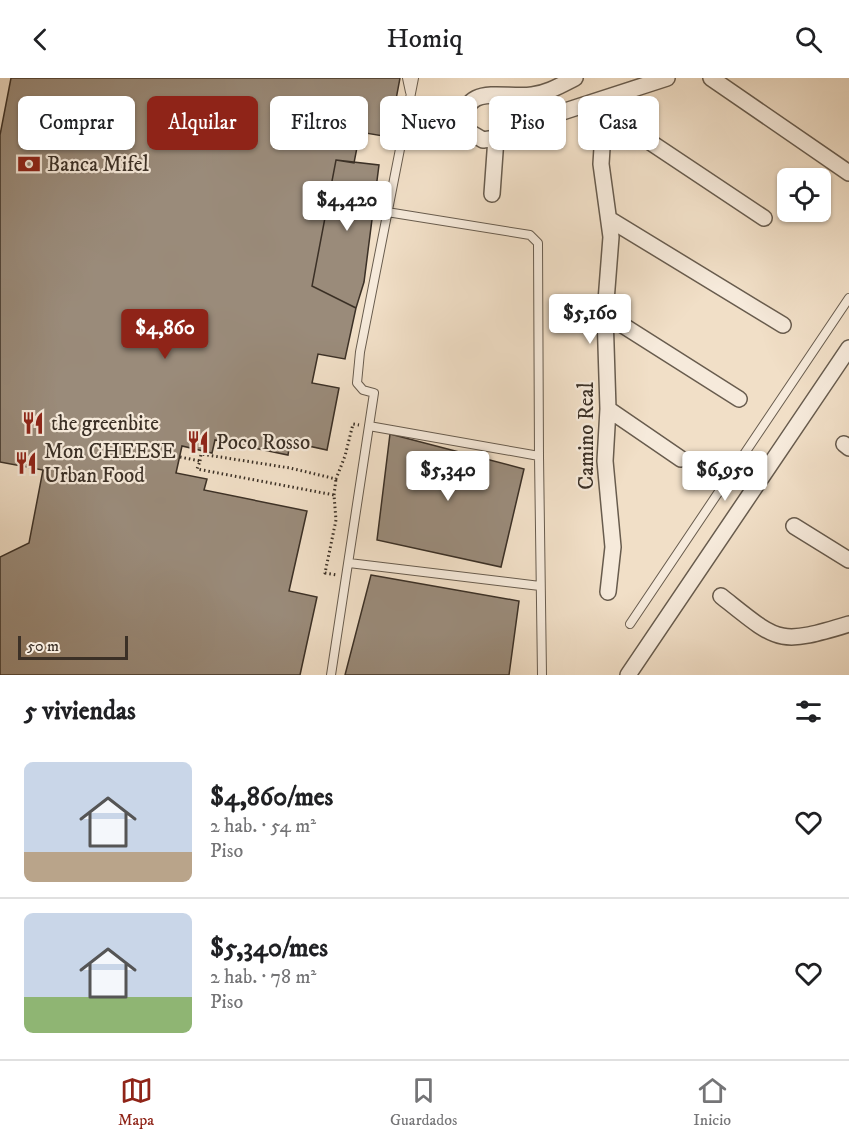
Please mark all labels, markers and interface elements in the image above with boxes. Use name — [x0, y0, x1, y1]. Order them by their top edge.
text: Homiq — [387, 22, 463, 56]
icon: back — [24, 23, 57, 56]
icon: search — [792, 23, 825, 56]
chip: Comprar — [18, 96, 135, 150]
chip: Alquilar — [147, 96, 258, 150]
chip: Filtros — [270, 96, 368, 150]
chip: Nuevo — [380, 96, 477, 150]
chip: Piso — [489, 96, 566, 150]
chip: Casa — [578, 96, 659, 150]
bank icon: Banca Mifel — [16, 151, 42, 177]
place label: Banca Mifel — [47, 152, 149, 178]
map controls — [777, 168, 831, 222]
button: locate — [777, 168, 831, 222]
pin: $4,420 — [298, 181, 396, 232]
text: $4,420 — [317, 188, 377, 213]
pin: $5,160 — [541, 294, 639, 345]
text: $5,160 — [563, 301, 617, 326]
pin: $4,860 — [116, 309, 214, 360]
text: $4,860 — [135, 316, 195, 341]
street label: Camino Real — [574, 382, 600, 490]
restaurant icon: the greenbite — [20, 410, 46, 436]
place label: the greenbite — [51, 411, 159, 437]
restaurant icon: Poco Rosso — [185, 429, 211, 455]
place label: Poco Rosso — [216, 430, 310, 456]
place label: Mon CHEESE Urban Food — [44, 439, 176, 489]
restaurant icon: Mon CHEESE Urban Food — [13, 450, 39, 476]
pin: $5,340 — [399, 451, 497, 502]
pin: $6,950 — [676, 451, 774, 502]
text: $5,340 — [420, 458, 476, 483]
text: $6,950 — [696, 458, 754, 483]
scale bar — [18, 633, 128, 660]
text: 50 m — [27, 636, 59, 656]
text: 5 viviendas — [24, 695, 136, 728]
icon: filters — [792, 695, 825, 728]
text: $4,860/mes — [210, 781, 333, 814]
icon: home — [72, 786, 144, 858]
icon: heart — [792, 806, 825, 839]
text: 2 hab. · 54 m² — [210, 814, 316, 839]
text: Piso — [210, 839, 243, 864]
text: $5,340/mes — [210, 932, 328, 965]
icon: home — [72, 937, 144, 1009]
icon: heart — [792, 957, 825, 990]
text: 2 hab. · 78 m² — [210, 965, 316, 990]
text: Piso — [210, 990, 243, 1015]
tab: Mapa — [118, 1074, 154, 1130]
tab: Guardados — [390, 1074, 457, 1130]
tab: Inicio — [693, 1074, 731, 1130]

